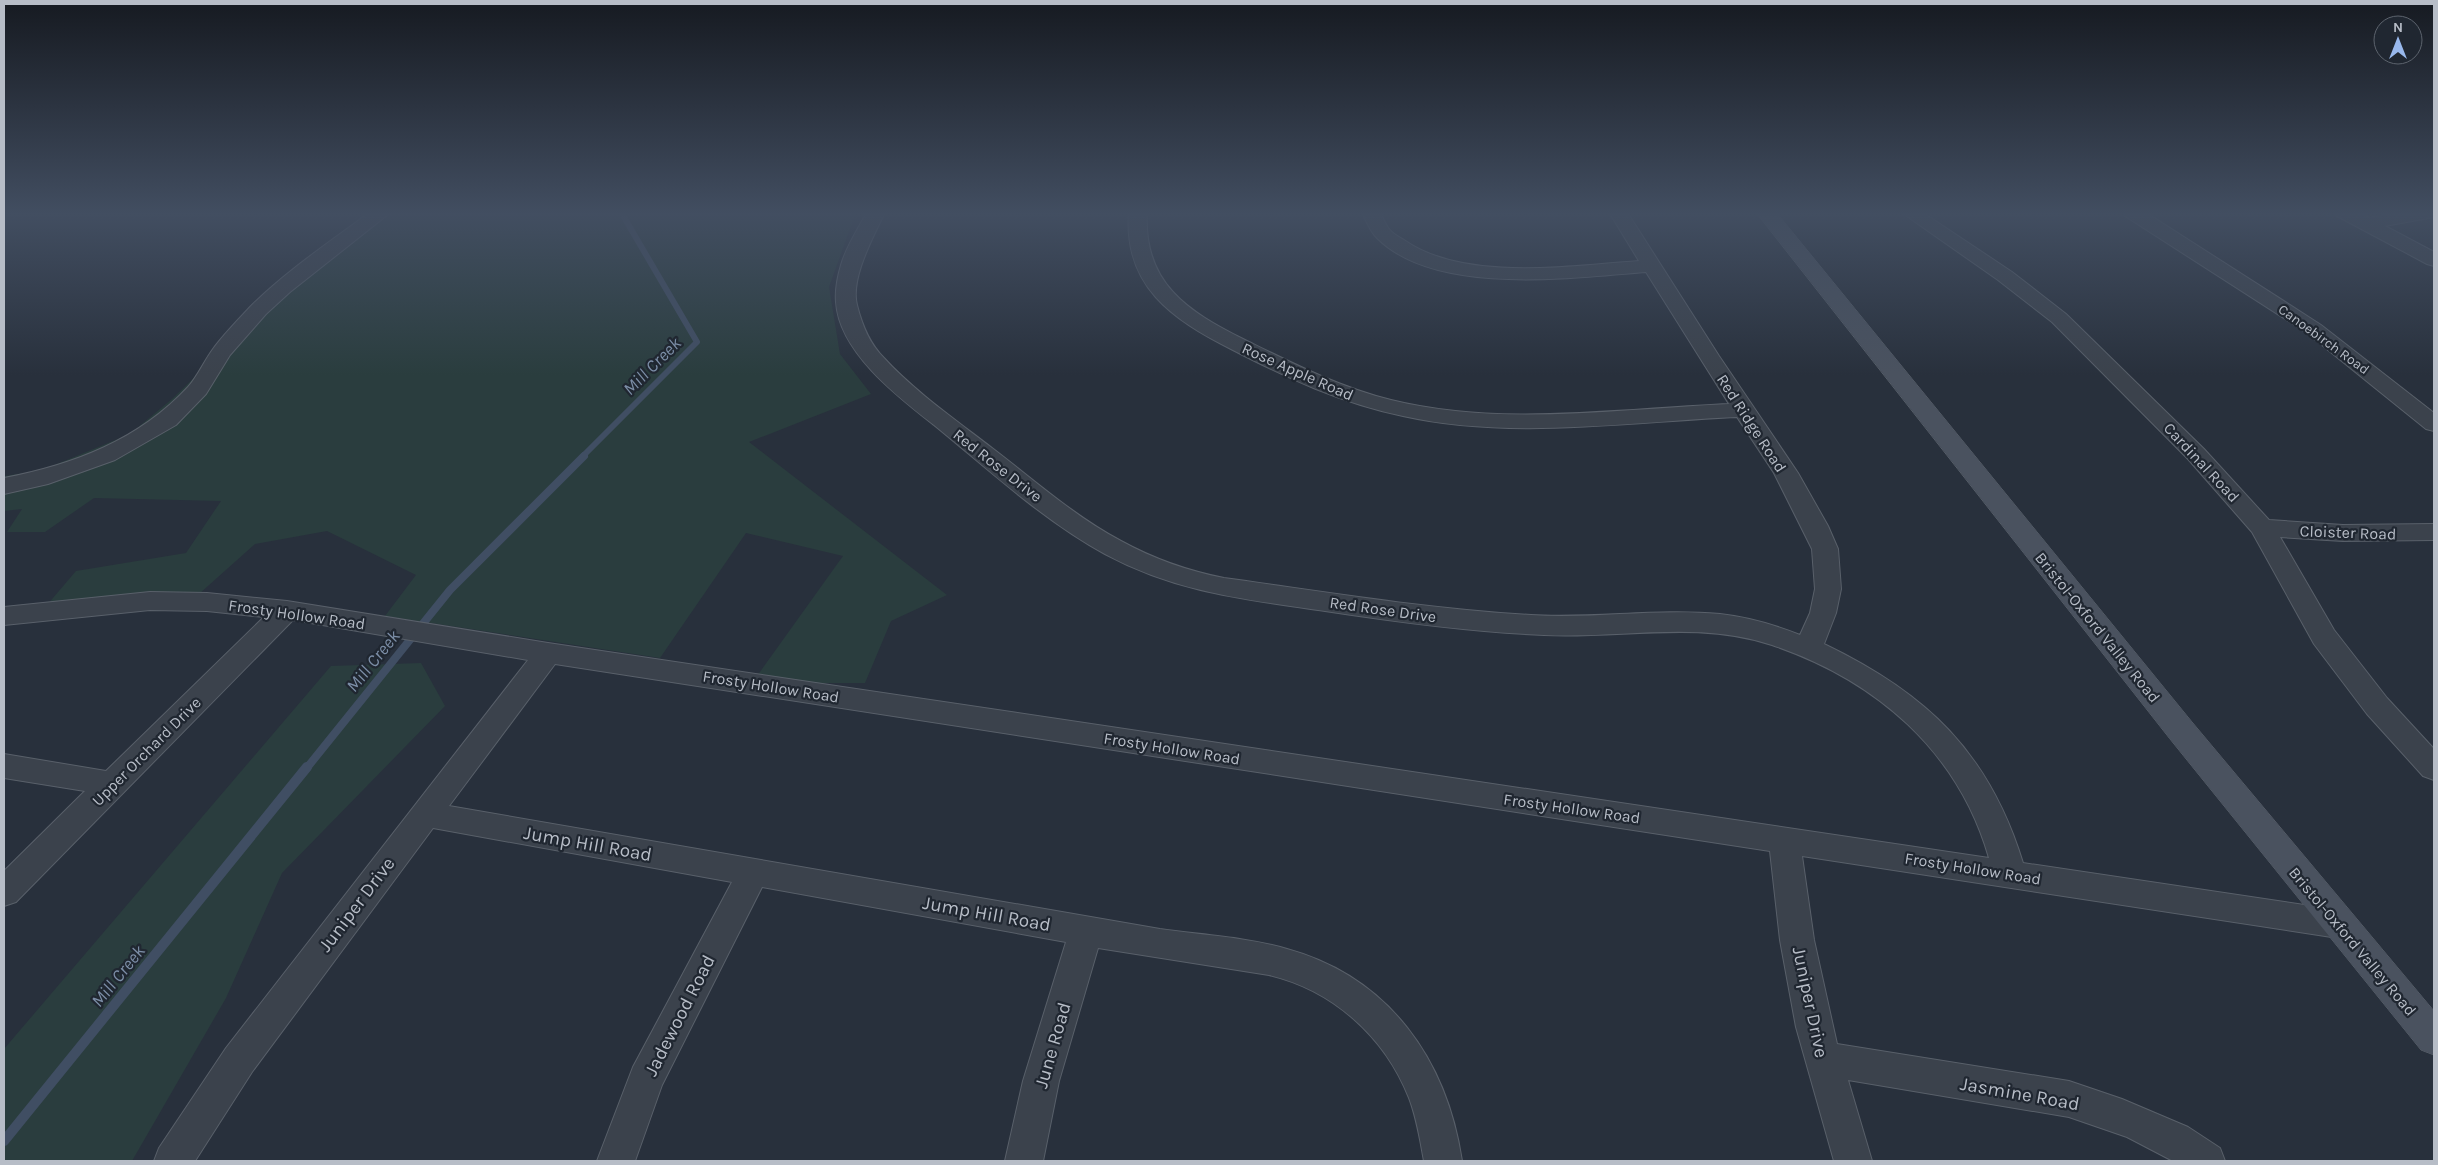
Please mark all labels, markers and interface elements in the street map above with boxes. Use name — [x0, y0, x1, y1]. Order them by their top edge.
north arrow — [2373, 15, 2423, 65]
text: N — [2393, 19, 2403, 36]
street label: Canoebirch Road — [2275, 301, 2373, 378]
water label: Mill Creek — [618, 332, 686, 400]
street label: Rose Apple Road — [1239, 338, 1357, 405]
street label: Red Ridge Road — [1713, 371, 1790, 476]
street label: Cardinal Road — [2160, 418, 2243, 506]
street label: Red Rose Drive — [949, 425, 1046, 506]
street label: Cloister Road — [2299, 521, 2397, 544]
street label: Bristol-Oxford Valley Road — [2031, 548, 2164, 706]
street label: Red Rose Drive — [1328, 593, 1438, 626]
street label: Frosty Hollow Road — [227, 595, 367, 634]
water label: Mill Creek — [341, 625, 405, 696]
street label: Frosty Hollow Road — [701, 666, 841, 707]
street label: Upper Orchard Drive — [88, 693, 205, 810]
street label: Frosty Hollow Road — [1102, 728, 1242, 769]
street label: Frosty Hollow Road — [1502, 789, 1642, 828]
street label: Jump Hill Road — [522, 822, 654, 866]
street label: Frosty Hollow Road — [1903, 848, 2043, 889]
street label: Juniper Drive — [314, 853, 400, 956]
street label: Bristol-Oxford Valley Road — [2285, 863, 2420, 1019]
street label: Jump Hill Road — [921, 892, 1053, 936]
water label: Mill Creek — [86, 940, 150, 1011]
street label: Juniper Drive — [1788, 945, 1833, 1060]
street label: Jadewood Road — [640, 951, 720, 1080]
street label: June Road — [1030, 1000, 1076, 1091]
street label: Jasmine Road — [1958, 1073, 2081, 1115]

